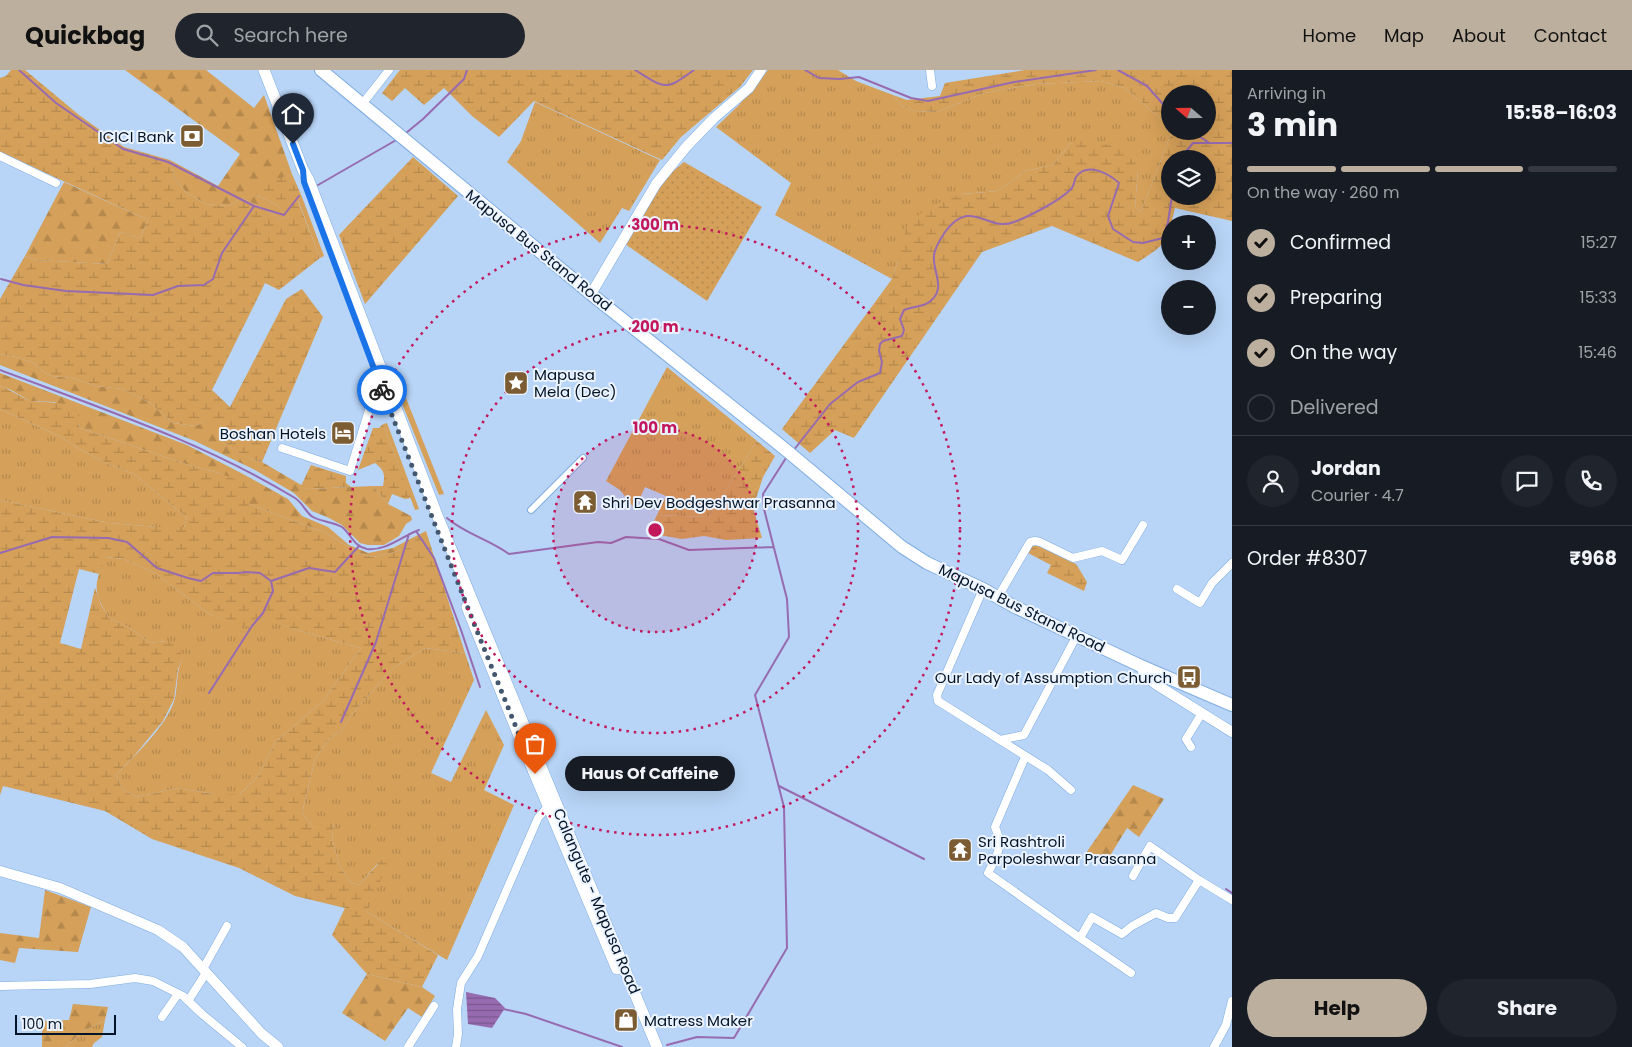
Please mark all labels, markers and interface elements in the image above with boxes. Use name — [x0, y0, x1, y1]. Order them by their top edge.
search box — [175, 13, 525, 58]
text: Quickbag — [25, 19, 145, 52]
icon: search — [193, 21, 221, 49]
text: Search here — [233, 22, 348, 49]
text: Home — [1302, 23, 1356, 48]
text: Map — [1384, 23, 1424, 48]
text: About — [1452, 23, 1506, 48]
text: Contact — [1534, 23, 1607, 48]
text: Arriving in — [1247, 82, 1326, 105]
north arrow — [1161, 85, 1216, 140]
map controls — [1161, 85, 1216, 335]
pin — [272, 93, 314, 144]
text: 15:58–16:03 — [1506, 99, 1617, 126]
icon: home — [279, 100, 307, 128]
text: 3 min — [1247, 102, 1338, 147]
bank icon: ICICI Bank — [179, 123, 205, 149]
place label: ICICI Bank — [99, 126, 174, 147]
button: layers — [1161, 150, 1216, 205]
text: On the way · 260 m — [1247, 181, 1399, 204]
street label: Mapusa Bus Stand Road — [461, 184, 617, 316]
text: 300 m — [631, 214, 679, 235]
button: + — [1161, 215, 1216, 270]
icon: check — [1247, 229, 1275, 257]
text: Confirmed — [1290, 229, 1391, 256]
text: 15:27 — [1580, 231, 1617, 254]
button: − — [1161, 280, 1216, 335]
icon: check — [1247, 284, 1275, 312]
text: Preparing — [1290, 284, 1382, 311]
text: 15:33 — [1580, 286, 1617, 309]
text: 200 m — [631, 316, 679, 337]
icon: check — [1247, 339, 1275, 367]
text: On the way — [1290, 339, 1397, 366]
text: 15:46 — [1578, 341, 1617, 364]
place label: Mapusa Mela (Dec) — [534, 364, 617, 402]
courier — [357, 365, 407, 415]
place icon: Mapusa Mela (Dec) — [503, 370, 529, 396]
icon: bike — [368, 376, 396, 404]
text: Delivered — [1290, 394, 1379, 421]
text: 100 m — [633, 417, 677, 438]
hotel icon: Boshan Hotels — [330, 420, 356, 446]
place label: Boshan Hotels — [220, 423, 326, 444]
button: person — [1247, 455, 1299, 507]
text: Jordan — [1311, 455, 1381, 482]
button: chat — [1501, 455, 1553, 507]
button: phone — [1565, 455, 1617, 507]
text: Courier · 4.7 — [1311, 484, 1404, 507]
temple icon: Shri Dev Bodgeshwar Prasanna — [572, 489, 598, 515]
place label: Shri Dev Bodgeshwar Prasanna — [602, 492, 836, 513]
centre of rings — [646, 521, 664, 539]
text: Order #8307 — [1247, 545, 1367, 572]
text: ₹968 — [1570, 545, 1617, 572]
street label: Mapusa Bus Stand Road — [935, 559, 1109, 657]
bus stop icon: Our Lady of Assumption Church — [1176, 664, 1202, 690]
place label: Our Lady of Assumption Church — [935, 667, 1172, 688]
pin — [514, 723, 556, 774]
icon: bag — [521, 730, 549, 758]
callout: Haus Of Caffeine — [565, 756, 735, 792]
text: Haus Of Caffeine — [581, 762, 719, 785]
street label: Calangute - Mapusa Road — [548, 805, 646, 997]
place label: Sri Rashtroli Parpoleshwar Prasanna — [978, 831, 1156, 869]
temple icon: Sri Rashtroli Parpoleshwar Prasanna — [947, 837, 973, 863]
button: Help — [1247, 979, 1427, 1037]
button: Share — [1437, 979, 1617, 1037]
shop icon: Matress Maker — [613, 1007, 639, 1033]
place label: Matress Maker — [644, 1010, 753, 1031]
scale bar — [15, 1012, 116, 1035]
text: 100 m — [22, 1014, 62, 1034]

